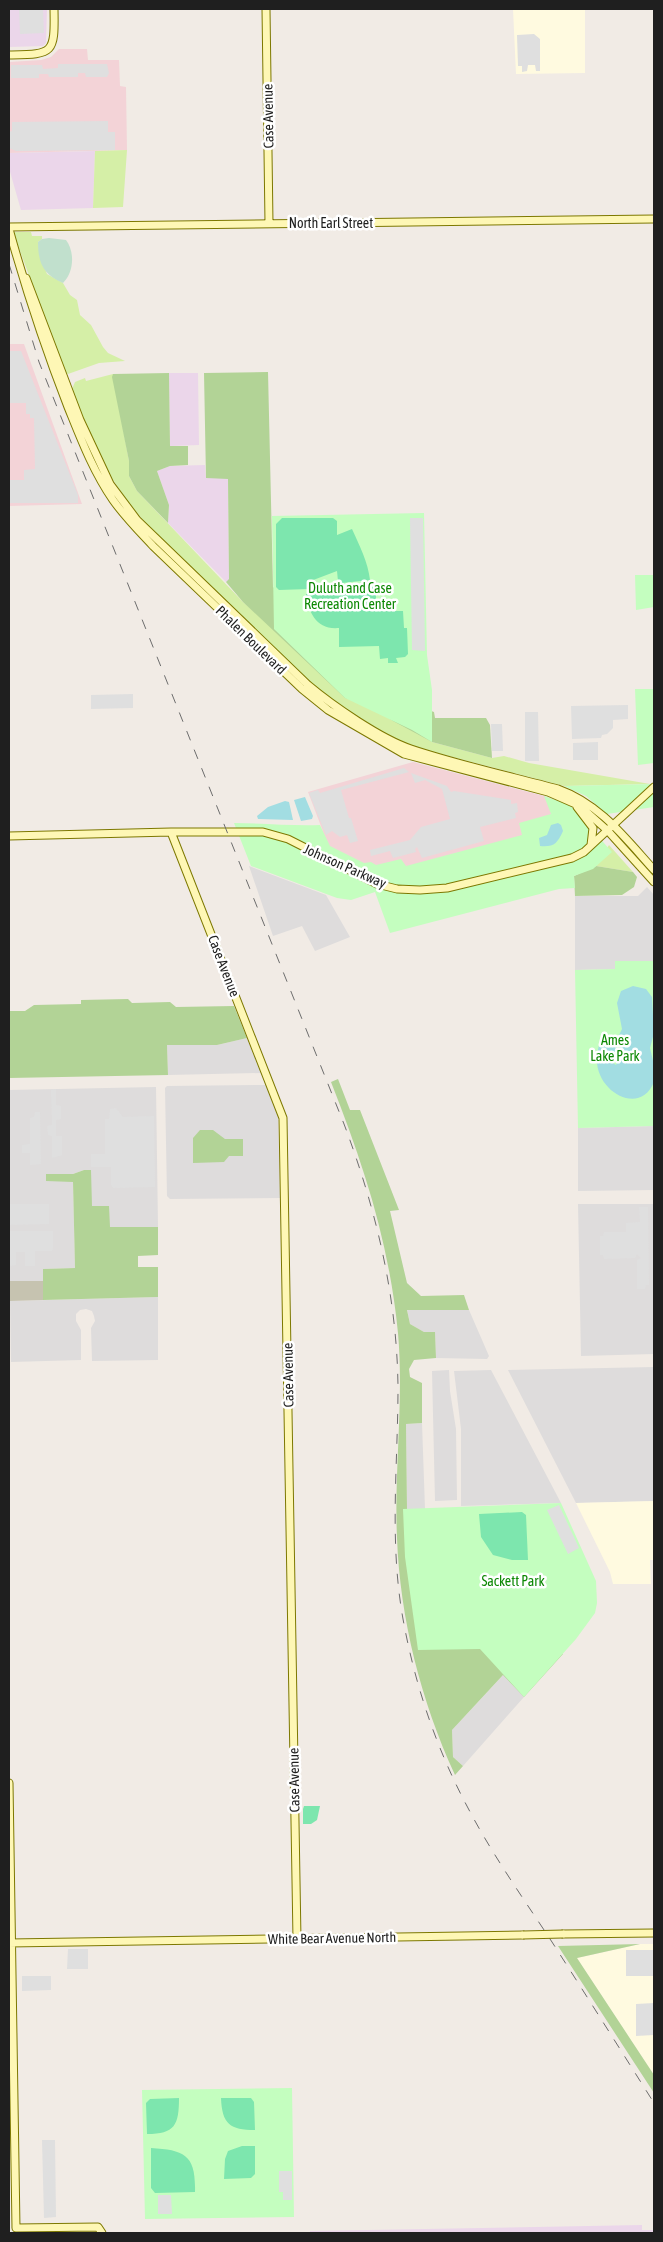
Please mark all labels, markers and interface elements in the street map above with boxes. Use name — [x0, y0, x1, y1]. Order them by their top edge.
street label: Case Avenue — [259, 83, 277, 149]
street label: North Earl Street — [289, 215, 373, 231]
park label: Duluth and Case Recreation Center — [304, 580, 397, 612]
street label: Phalen Boulevard — [213, 602, 289, 678]
street label: Johnson Parkway — [301, 841, 389, 891]
street label: Case Avenue — [205, 933, 243, 999]
park label: Ames Lake Park — [590, 1032, 640, 1064]
street label: Case Avenue — [279, 1342, 297, 1408]
park label: Sackett Park — [481, 1573, 545, 1589]
street label: Case Avenue — [285, 1747, 303, 1813]
street label: White Bear Avenue North — [268, 1929, 396, 1947]

